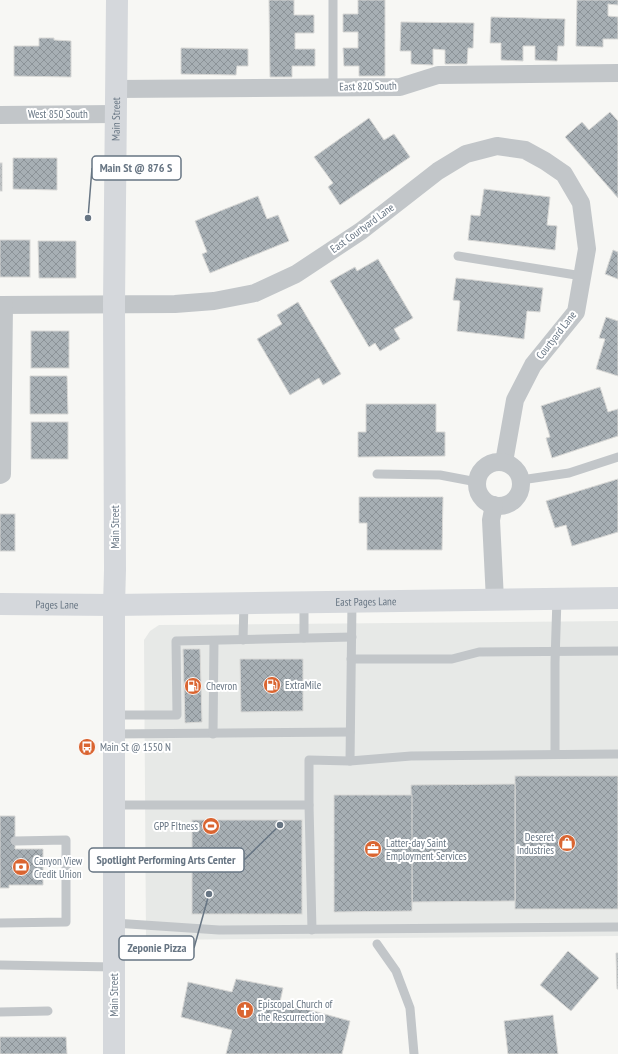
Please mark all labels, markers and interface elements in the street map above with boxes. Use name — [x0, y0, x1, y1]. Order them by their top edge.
street label: East 820 South — [339, 78, 397, 94]
street label: Main Street — [109, 97, 123, 141]
street label: West 850 South — [28, 107, 88, 121]
callout: Main St @ 876 S — [92, 156, 181, 180]
text: Main St @ 876 S — [100, 160, 172, 175]
street label: East Courtyard Lane — [327, 200, 397, 256]
street label: Courtyard Lane — [533, 308, 579, 362]
street label: Main Street — [108, 505, 122, 549]
street label: East Pages Lane — [335, 594, 397, 609]
street label: Pages Lane — [36, 597, 79, 612]
fuel station icon: ExtraMile — [262, 675, 282, 695]
fuel station icon: Chevron — [183, 676, 203, 696]
place label: ExtraMile — [285, 678, 322, 692]
place label: Chevron — [206, 679, 237, 693]
bus stop icon: Main St @ 1550 N — [77, 737, 97, 757]
place label: Main St @ 1550 N — [100, 740, 171, 754]
sports icon: GPP FItness — [201, 816, 221, 836]
place label: GPP FItness — [154, 819, 198, 833]
place label: Deseret Industries — [517, 830, 554, 857]
shop icon: Deseret Industries — [557, 833, 577, 853]
place label: Latter-day Saint Employment Services — [386, 836, 467, 863]
office icon: Latter-day Saint Employment Services — [363, 839, 383, 859]
callout: Spotlight Performing Arts Center — [89, 848, 244, 872]
text: Spotlight Performing Arts Center — [97, 852, 236, 867]
place label: Canyon View Credit Union — [34, 854, 83, 881]
bank icon: Canyon View Credit Union — [11, 857, 31, 877]
callout: Zeponie Pizza — [119, 936, 194, 960]
text: Zeponie Pizza — [127, 940, 187, 955]
street label: Main Street — [107, 973, 121, 1017]
place label: Episcopal Church of the Rescurrection — [258, 997, 334, 1024]
church icon: Episcopal Church of the Rescurrection — [235, 1000, 255, 1020]

